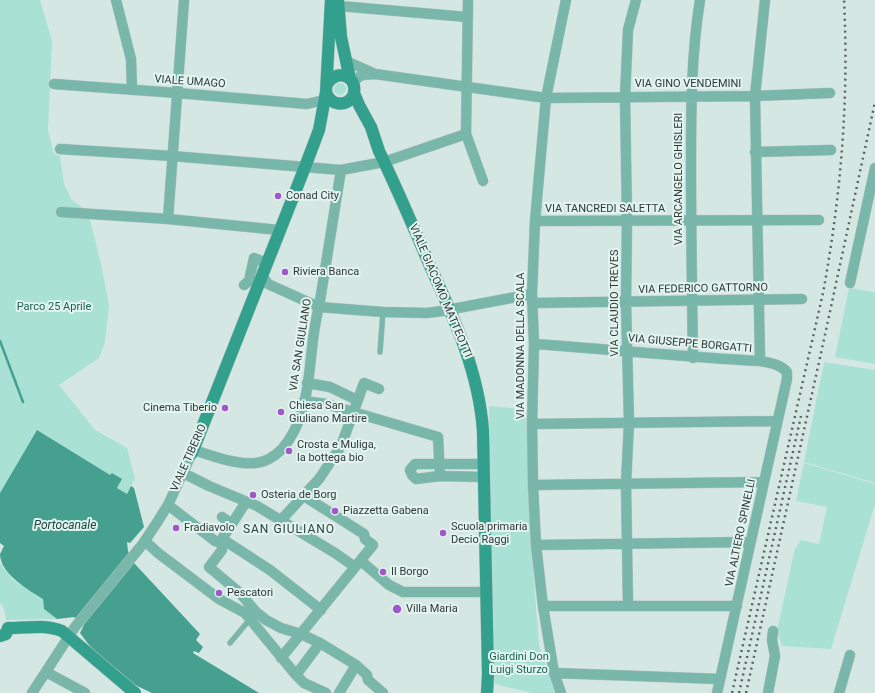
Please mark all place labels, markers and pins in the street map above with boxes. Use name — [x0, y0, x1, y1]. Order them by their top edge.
place label: Conad City — [286, 189, 339, 203]
marker: Conad City — [273, 191, 283, 201]
place label: Riviera Banca — [293, 265, 359, 279]
marker: Riviera Banca — [280, 267, 290, 277]
place label: Chiesa San Giuliano Martire — [289, 399, 367, 425]
place label: Cinema Tiberio — [143, 401, 217, 415]
marker: Cinema Tiberio — [220, 403, 230, 413]
marker: Chiesa San Giuliano Martire — [276, 407, 286, 417]
place label: Crosta e Muliga, la bottega bio — [297, 438, 376, 464]
marker: Crosta e Muliga, la bottega bio — [284, 446, 294, 456]
place label: Osteria de Borg — [261, 488, 336, 502]
marker: Osteria de Borg — [248, 490, 258, 500]
place label: Piazzetta Gabena — [343, 504, 429, 518]
marker: Piazzetta Gabena — [330, 506, 340, 516]
place label: Scuola primaria Decio Raggi — [451, 520, 528, 546]
place label: Fradiavolo — [184, 521, 235, 535]
marker: Fradiavolo — [171, 523, 181, 533]
marker: Scuola primaria Decio Raggi — [438, 528, 448, 538]
place label: Il Borgo — [391, 565, 429, 579]
marker: Il Borgo — [378, 567, 388, 577]
place label: Pescatori — [227, 586, 273, 600]
marker: Pescatori — [214, 588, 224, 598]
place label: Villa Maria — [406, 602, 458, 616]
marker: Villa Maria — [391, 603, 403, 615]

